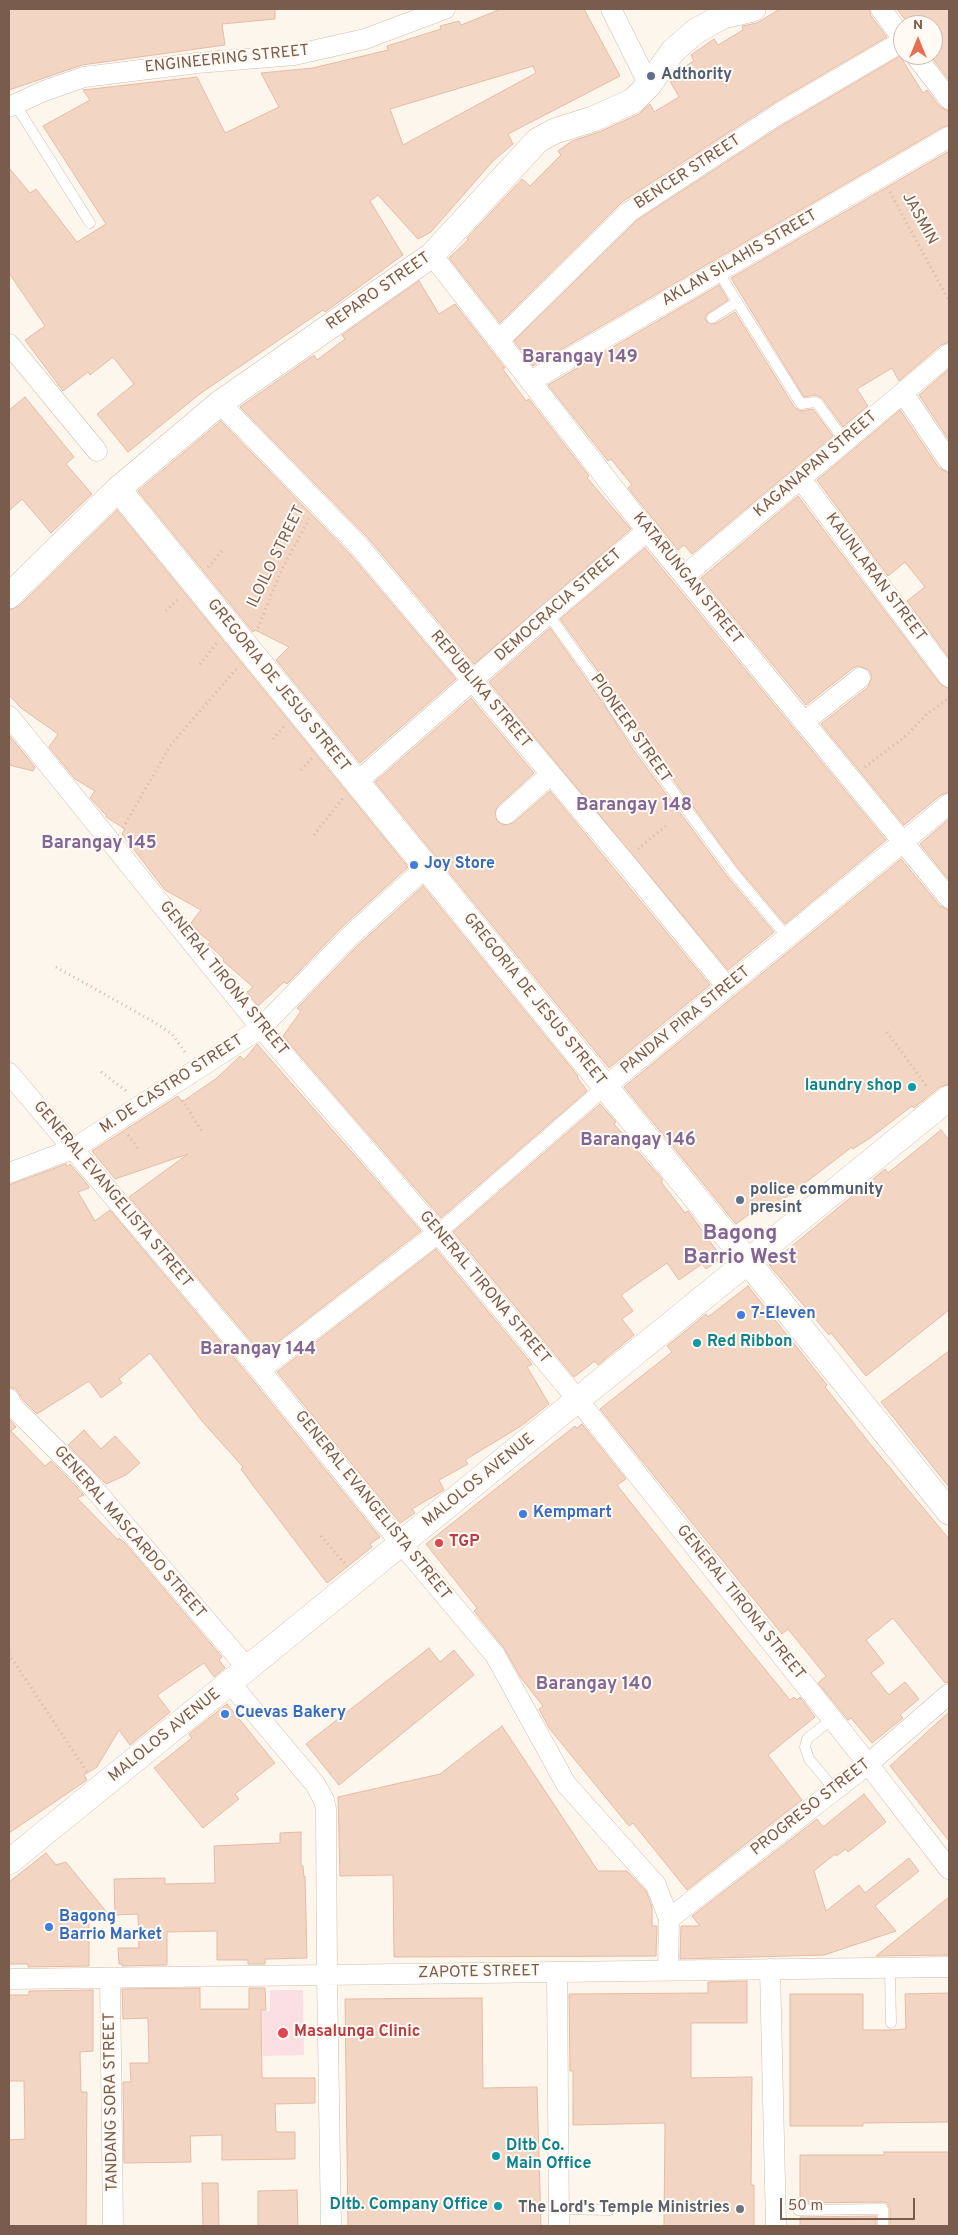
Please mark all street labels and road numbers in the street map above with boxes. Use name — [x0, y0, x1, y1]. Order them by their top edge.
street label: ENGINEERING STREET — [144, 42, 310, 78]
street label: BENCER STREET — [631, 131, 745, 215]
street label: JASMIN — [897, 189, 941, 249]
street label: AKLAN SILAHIS STREET — [659, 207, 821, 311]
street label: REPARO STREET — [323, 249, 435, 335]
street label: KAGANAPAN STREET — [750, 408, 882, 522]
street label: ILOILO STREET — [244, 503, 310, 611]
street label: KATARUNGAN STREET — [628, 509, 746, 649]
street label: KAUNLARAN STREET — [820, 510, 930, 646]
street label: DEMOCRACIA STREET — [492, 546, 626, 666]
street label: GREGORIA DE JESUS STREET — [202, 596, 354, 776]
street label: REPUBLIKA STREET — [425, 627, 535, 753]
street label: PIONEER STREET — [585, 671, 675, 787]
street label: GENERAL TIRONA STREET — [155, 898, 291, 1060]
street label: GREGORIA DE JESUS STREET — [458, 910, 610, 1090]
street label: PANDAY PIRA STREET — [617, 963, 755, 1079]
street label: M. DE CASTRO STREET — [97, 1031, 247, 1139]
street label: GENERAL EVANGELISTA STREET — [28, 1098, 196, 1292]
street label: GENERAL TIRONA STREET — [414, 1208, 554, 1368]
street label: GENERAL EVANGELISTA STREET — [290, 1408, 454, 1604]
street label: MALOLOS AVENUE — [419, 1430, 539, 1532]
street label: GENERAL MASCARDO STREET — [49, 1443, 209, 1623]
street label: GENERAL TIRONA STREET — [672, 1522, 808, 1684]
street label: MALOLOS AVENUE — [105, 1685, 225, 1787]
street label: PROGRESO STREET — [748, 1755, 874, 1861]
street label: ZAPOTE STREET — [418, 1962, 540, 1984]
street label: TANDANG SORA STREET — [101, 2012, 123, 2192]

